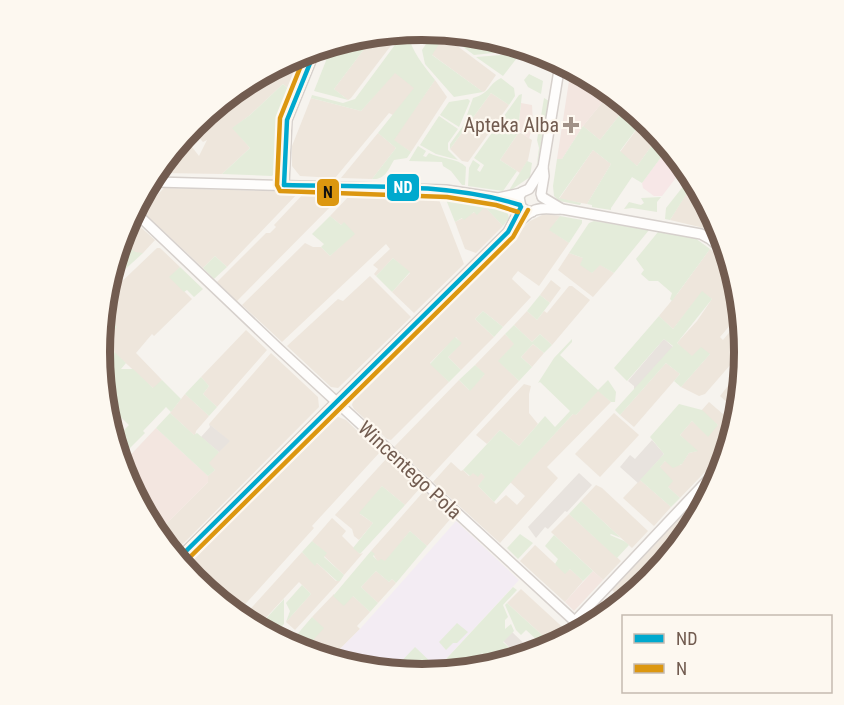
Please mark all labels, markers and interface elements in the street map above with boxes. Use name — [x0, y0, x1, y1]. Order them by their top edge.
place label: Apteka Alba — [464, 113, 559, 137]
marker: Apteka Alba — [564, 118, 578, 132]
line badge: ND — [386, 173, 420, 202]
line badge: N — [316, 178, 340, 207]
text: ND — [394, 178, 412, 197]
text: N — [323, 183, 333, 202]
street label: Wincentego Pola — [353, 416, 467, 524]
legend — [622, 615, 832, 693]
text: ND — [676, 628, 697, 649]
text: N — [676, 658, 687, 679]

